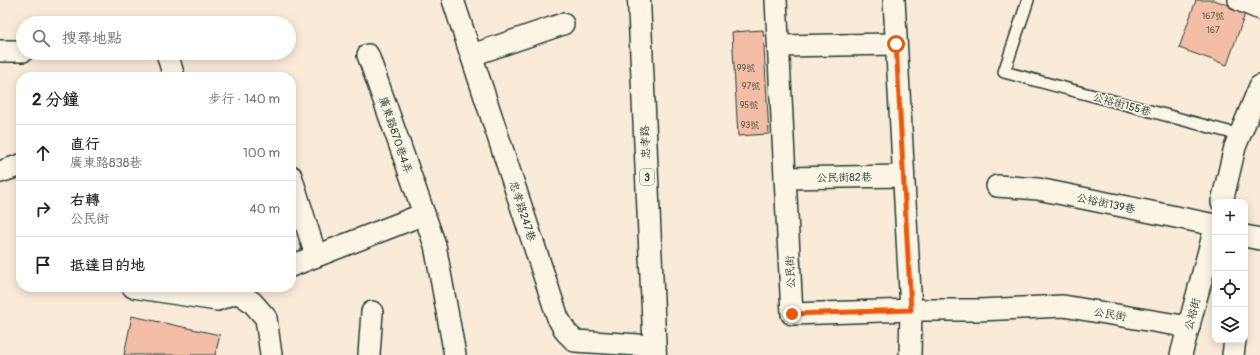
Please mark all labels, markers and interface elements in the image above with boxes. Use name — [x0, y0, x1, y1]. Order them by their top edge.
house number: 167號 — [1202, 11, 1224, 22]
search box — [16, 16, 296, 60]
house number: 167 — [1206, 25, 1220, 36]
icon: search — [30, 27, 52, 49]
text: 搜尋地點 — [62, 29, 122, 48]
route start — [887, 35, 905, 53]
house number: 99號 — [737, 63, 755, 74]
house number: 97號 — [742, 81, 760, 92]
text: 2 分鐘 — [32, 89, 79, 110]
street label: 公裕街155巷 — [1091, 90, 1153, 119]
text: 步行 · 140 m — [208, 91, 280, 107]
street label: 廣東路870巷4弄 — [376, 95, 415, 175]
house number: 95號 — [740, 100, 758, 111]
house number: 93號 — [741, 120, 759, 131]
street label: 忠孝路 — [638, 125, 653, 159]
text: 直行 — [70, 135, 100, 154]
icon: ahead — [32, 142, 54, 164]
text: 100 m — [243, 145, 280, 161]
text: 廣東路838巷 — [70, 155, 142, 171]
road number: 3 — [640, 169, 654, 185]
street label: 公民街82巷 — [816, 171, 872, 184]
street label: 忠孝路247巷 — [507, 179, 538, 243]
text: 右轉 — [70, 191, 100, 210]
street label: 公裕街139巷 — [1075, 191, 1137, 216]
icon: right — [32, 198, 54, 220]
map controls — [1212, 199, 1248, 343]
button: + — [1212, 199, 1248, 235]
text: 40 m — [249, 201, 280, 217]
text: 公民街 — [70, 211, 109, 227]
button: − — [1212, 235, 1248, 271]
icon: arrive — [32, 254, 54, 276]
street label: 公民街 — [783, 254, 798, 289]
text: 抵達目的地 — [70, 256, 145, 275]
button: locate — [1212, 271, 1248, 307]
street label: 公裕街 — [1182, 296, 1203, 332]
route end — [783, 305, 801, 323]
street label: 公民街 — [1093, 305, 1128, 324]
button: layers — [1212, 307, 1248, 343]

